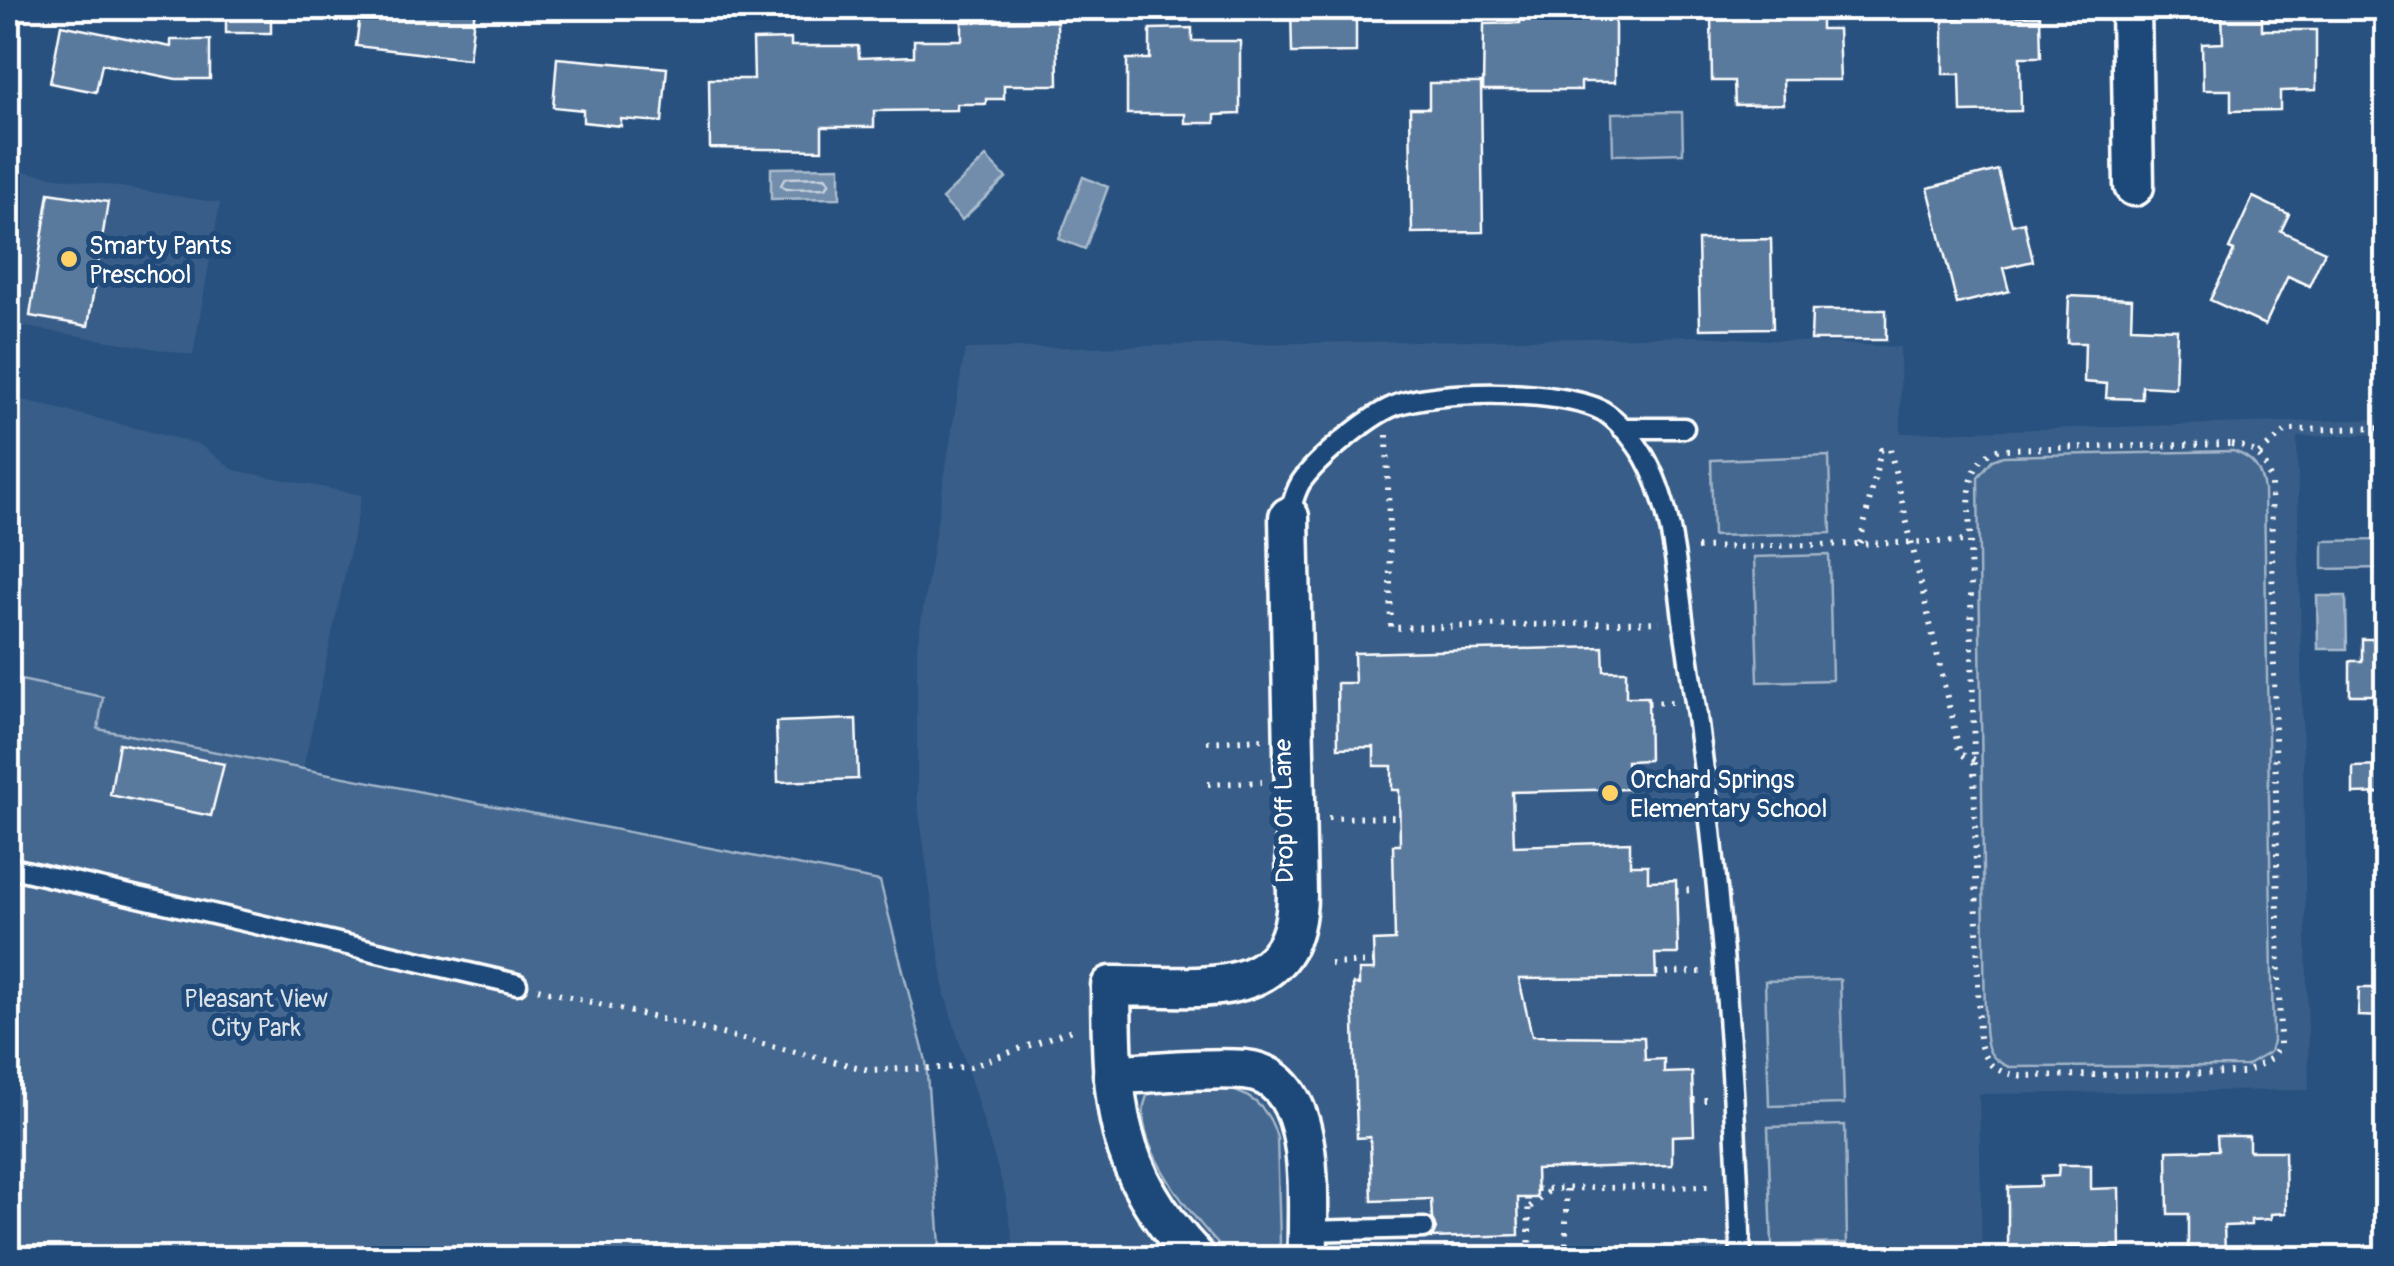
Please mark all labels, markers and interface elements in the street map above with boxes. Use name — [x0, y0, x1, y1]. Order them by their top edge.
place label: Smarty Pants Preschool — [89, 231, 231, 291]
marker: Smarty Pants Preschool — [58, 248, 80, 270]
street label: Drop Off Lane — [1268, 738, 1301, 883]
place label: Orchard Springs Elementary School — [1630, 765, 1827, 825]
marker: Orchard Springs Elementary School — [1599, 782, 1621, 804]
park label: Pleasant View City Park — [184, 984, 328, 1044]

